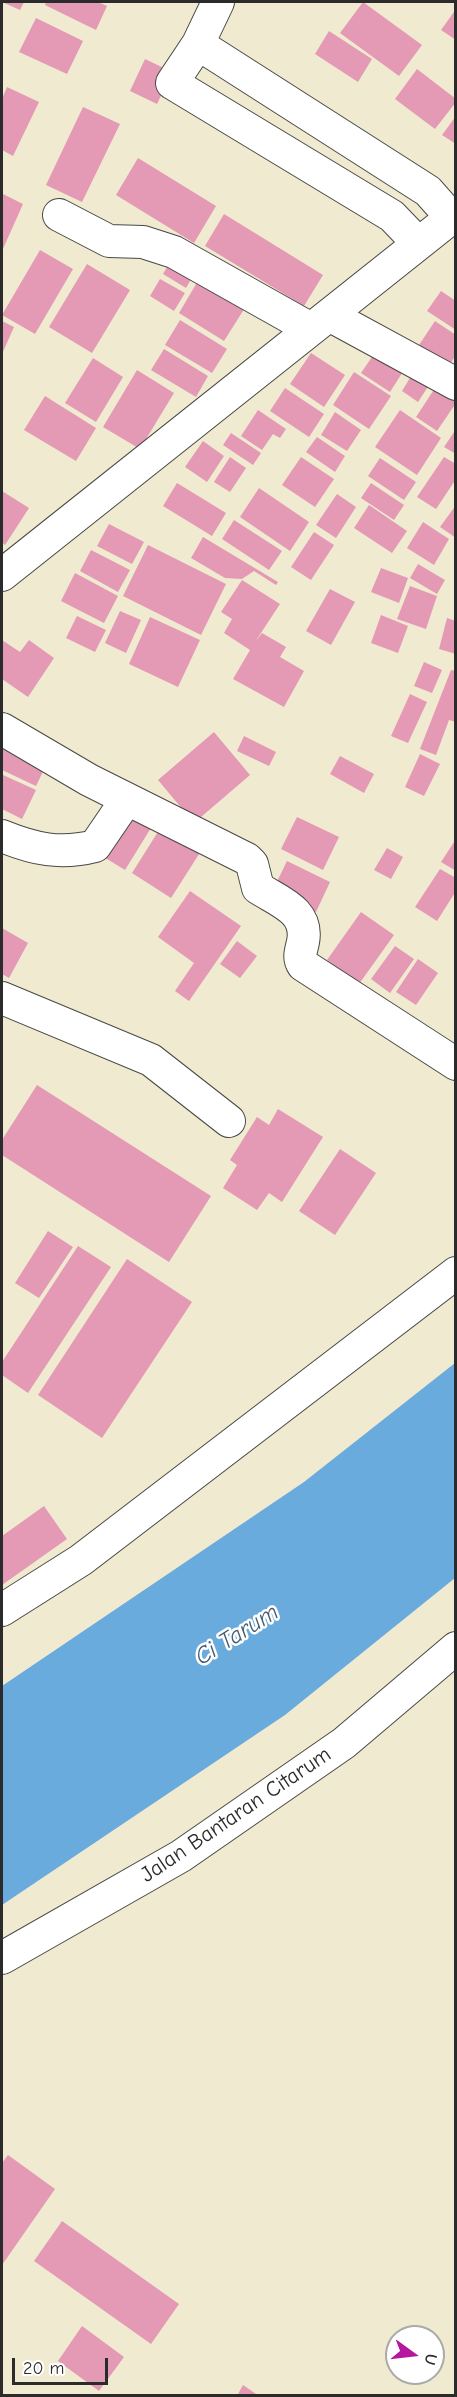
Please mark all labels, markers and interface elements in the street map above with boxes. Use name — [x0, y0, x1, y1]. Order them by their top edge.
water label: Ci Tarum — [190, 1598, 284, 1672]
street label: Jalan Bantaran Citarum — [136, 1741, 336, 1889]
north arrow — [385, 2325, 445, 2385]
scale bar — [15, 2346, 111, 2384]
text: U — [420, 2352, 441, 2367]
text: 20 m — [23, 2358, 64, 2379]

